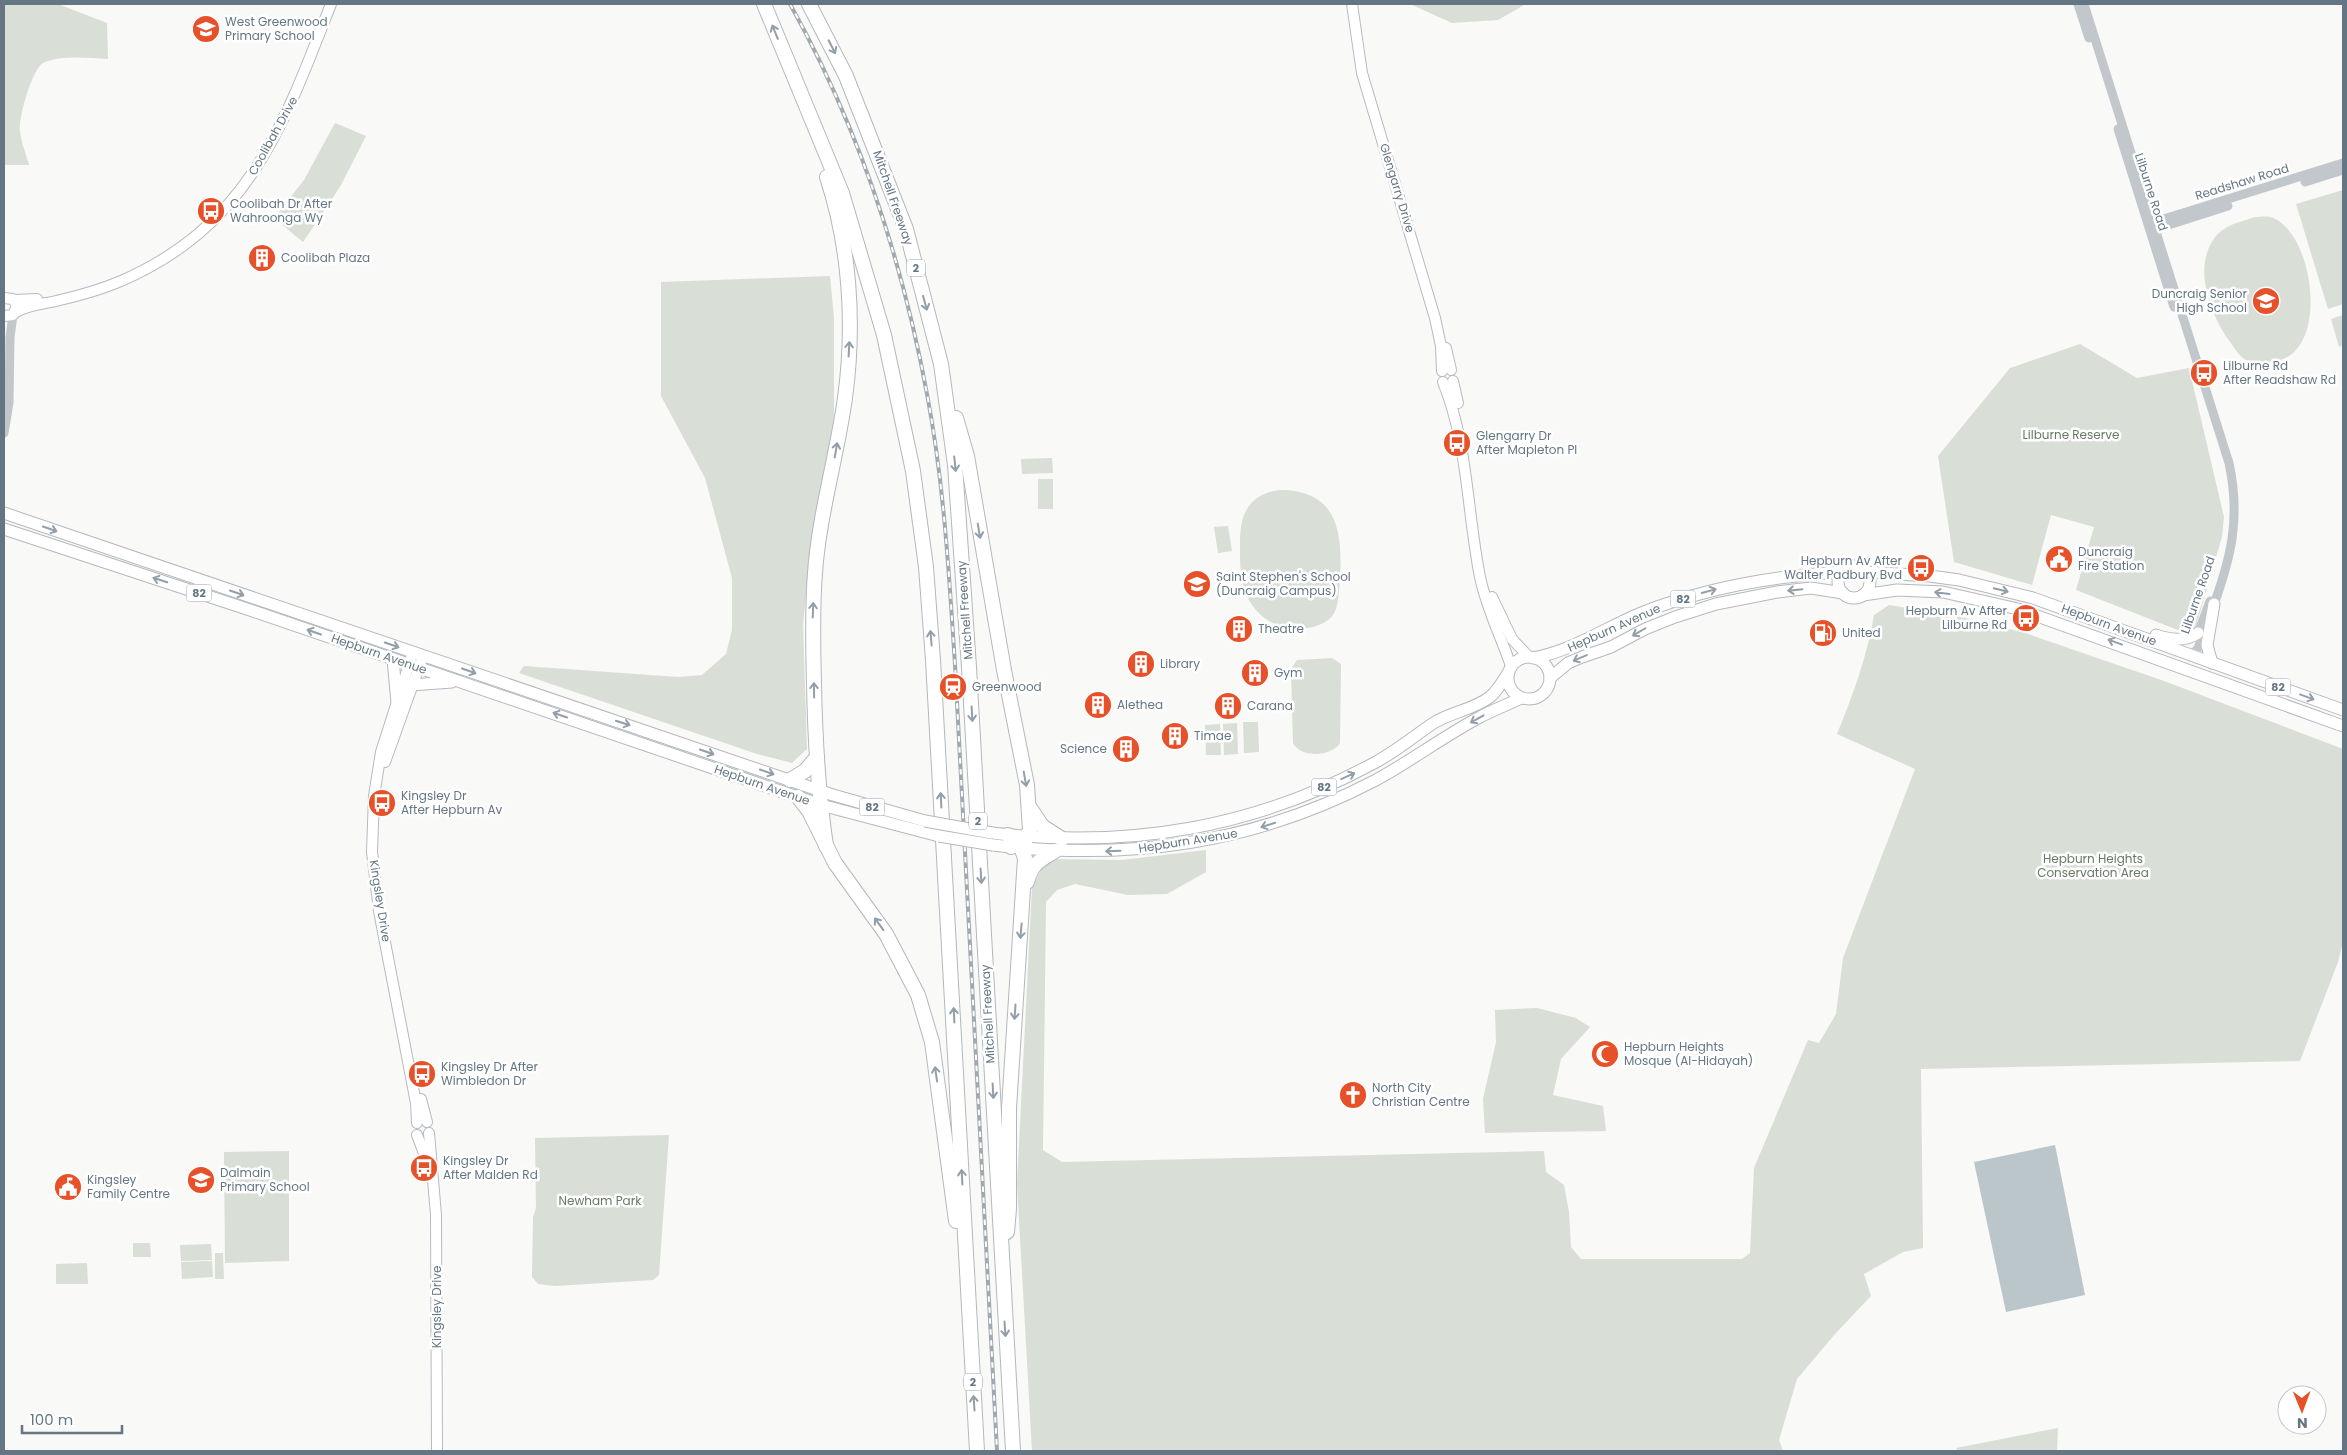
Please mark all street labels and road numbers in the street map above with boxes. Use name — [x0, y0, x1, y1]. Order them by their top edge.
street label: Coolibah Drive — [244, 93, 301, 178]
street label: Glengarry Drive — [1376, 141, 1419, 235]
street label: Mitchell Freeway — [869, 148, 918, 248]
street label: Lilburne Road — [2131, 151, 2172, 233]
street label: Readshaw Road — [2193, 159, 2291, 204]
road number: 2 — [907, 260, 925, 276]
street label: Lilburne Road — [2176, 554, 2219, 636]
street label: Mitchell Freeway — [953, 560, 976, 660]
road number: 82 — [186, 584, 212, 602]
road number: 82 — [1670, 590, 1696, 608]
street label: Hepburn Avenue — [1565, 599, 1663, 656]
street label: Hepburn Avenue — [2059, 599, 2159, 650]
street label: Hepburn Avenue — [329, 629, 429, 678]
road number: 82 — [2266, 679, 2290, 696]
street label: Hepburn Avenue — [712, 760, 812, 809]
road number: 82 — [1312, 779, 1336, 796]
road number: 82 — [860, 799, 884, 816]
road number: 2 — [969, 812, 987, 829]
street label: Hepburn Avenue — [1137, 824, 1239, 857]
street label: Kingsley Drive — [366, 859, 395, 943]
street label: Mitchell Freeway — [976, 964, 999, 1064]
street label: Kingsley Drive — [428, 1266, 445, 1348]
road number: 2 — [964, 1374, 982, 1390]

